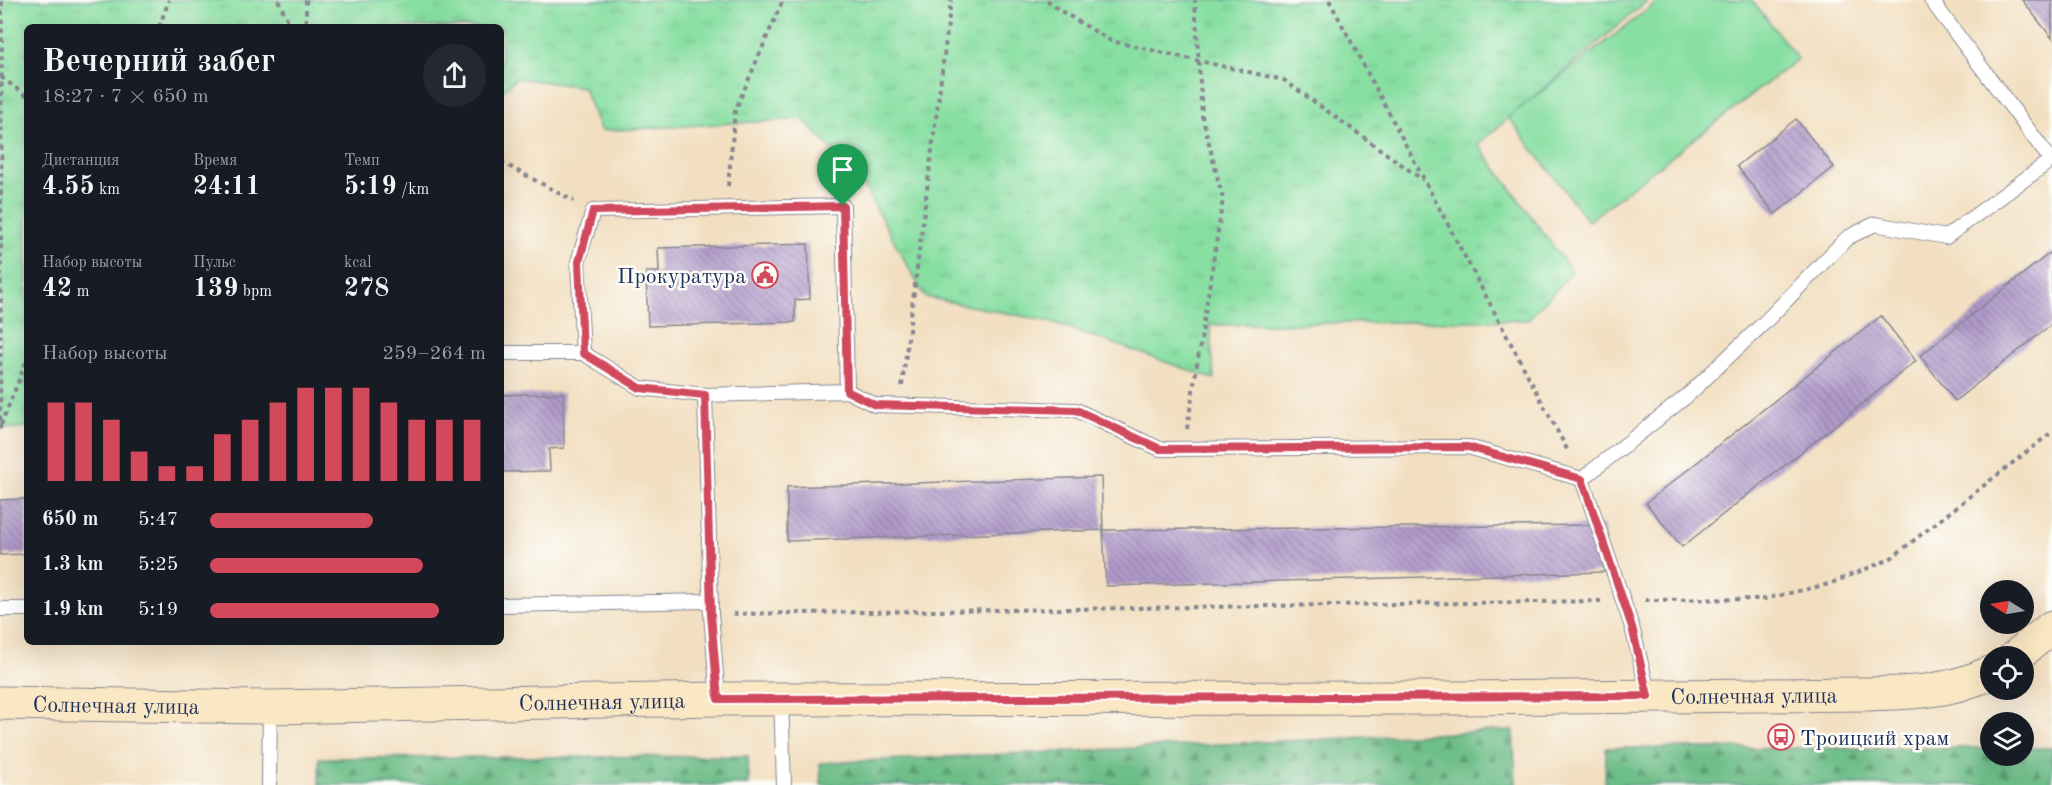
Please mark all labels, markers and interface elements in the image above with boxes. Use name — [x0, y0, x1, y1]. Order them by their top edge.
button: share — [423, 44, 486, 107]
text: Вечерний забег — [42, 46, 275, 79]
text: 18:27 · 7 × 650 m — [42, 87, 209, 107]
pin — [817, 144, 868, 206]
text: Дистанция — [42, 153, 119, 169]
text: Время — [193, 153, 237, 169]
text: Темп — [344, 153, 380, 169]
icon: arrive — [826, 153, 859, 186]
text: 4.55 — [42, 174, 95, 200]
text: 24:11 — [193, 174, 261, 200]
text: 5:19 — [344, 174, 397, 200]
text: km — [95, 182, 120, 198]
text: /km — [397, 182, 429, 198]
text: Набор высоты — [42, 255, 142, 271]
text: Пульс — [193, 255, 236, 271]
text: kcal — [344, 255, 372, 271]
public building icon: Прокуратура — [750, 260, 780, 290]
place label: Прокуратура — [617, 266, 746, 288]
text: 42 — [42, 276, 72, 302]
text: 139 — [193, 276, 238, 302]
text: 278 — [344, 276, 389, 302]
text: m — [72, 284, 89, 300]
text: bpm — [238, 284, 272, 300]
text: Набор высоты — [42, 344, 168, 364]
text: 259–264 m — [383, 344, 486, 364]
text: 650 m — [42, 510, 98, 530]
text: 5:47 — [138, 510, 178, 530]
text: 1.3 km — [42, 555, 104, 575]
text: 5:25 — [138, 555, 178, 575]
north arrow — [1980, 580, 2034, 634]
map controls — [1980, 580, 2034, 766]
text: 1.9 km — [42, 600, 104, 620]
text: 5:19 — [138, 600, 178, 620]
button: locate — [1980, 646, 2034, 700]
street label: Солнечная улица — [1670, 685, 1838, 709]
street label: Солнечная улица — [518, 691, 686, 716]
street label: Солнечная улица — [32, 694, 200, 719]
button: layers — [1980, 712, 2034, 766]
bus stop icon: Троицкий храм — [1766, 722, 1796, 752]
place label: Троицкий храм — [1800, 728, 1949, 750]

